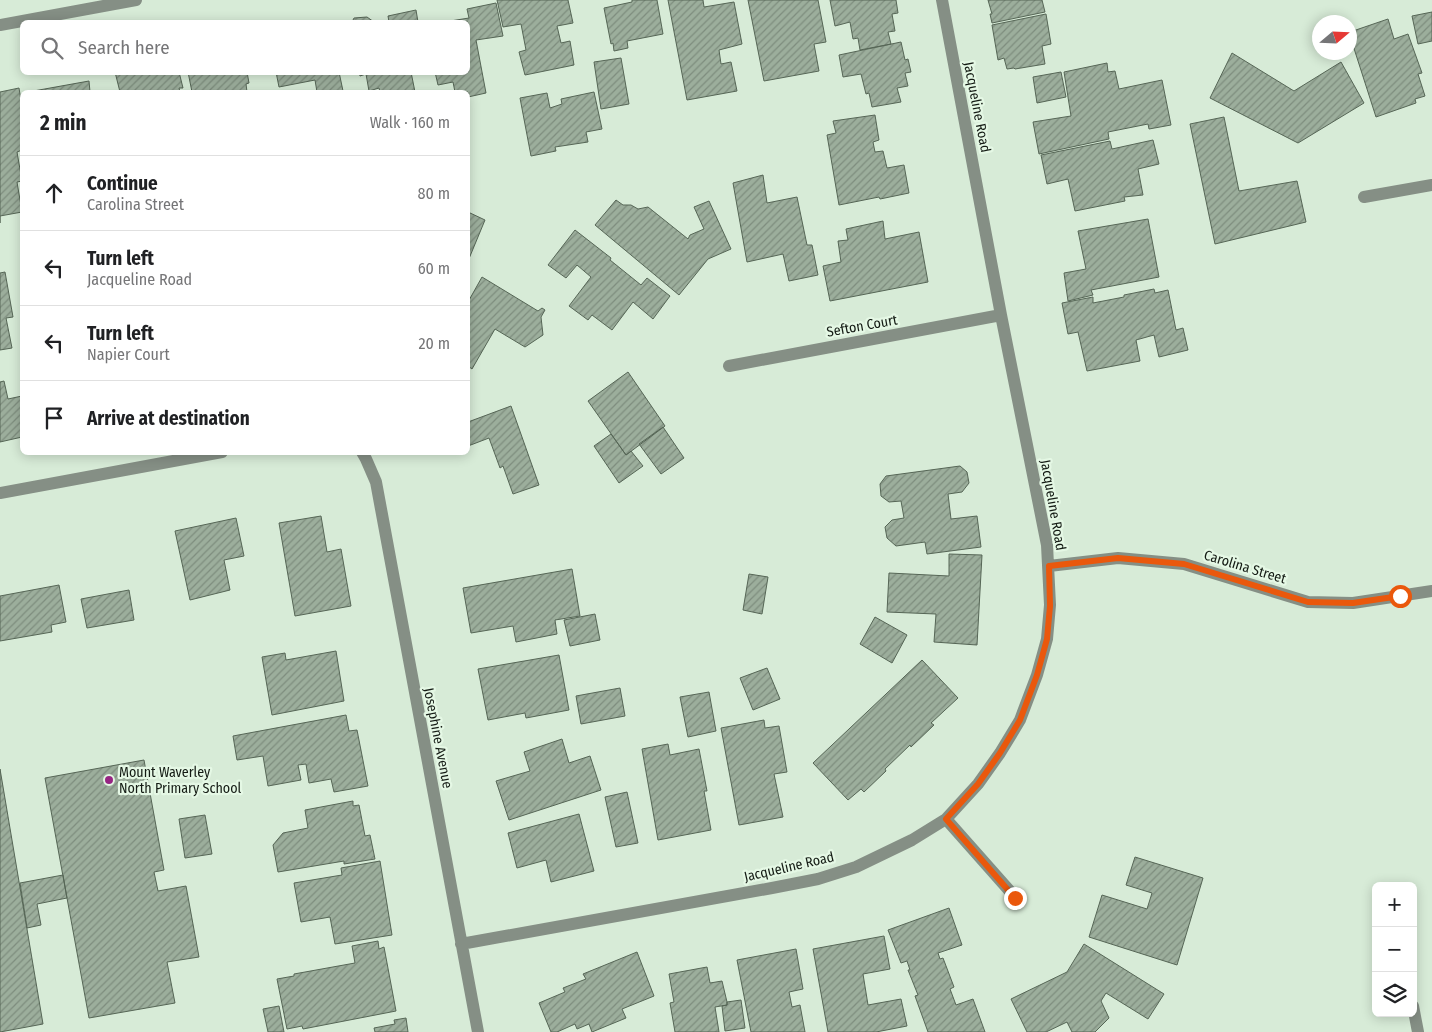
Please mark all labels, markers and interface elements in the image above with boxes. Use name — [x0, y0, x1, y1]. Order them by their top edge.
north arrow — [1312, 15, 1357, 60]
search box — [20, 20, 470, 75]
icon: search — [38, 34, 66, 62]
text: Search here — [78, 36, 170, 59]
street label: Jacqueline Road — [960, 60, 994, 154]
text: 2 min — [40, 110, 87, 136]
text: Walk · 160 m — [370, 113, 450, 132]
text: Continue — [87, 172, 158, 195]
icon: ahead — [40, 179, 68, 207]
text: 80 m — [418, 184, 450, 203]
text: Carolina Street — [87, 195, 184, 214]
text: Turn left — [87, 247, 154, 270]
icon: left — [40, 254, 68, 282]
text: 60 m — [418, 259, 450, 278]
text: Jacqueline Road — [87, 270, 192, 289]
street label: Sefton Court — [825, 311, 899, 341]
text: Turn left — [87, 322, 154, 345]
icon: left — [40, 329, 68, 357]
text: 20 m — [419, 334, 450, 353]
text: Napier Court — [87, 345, 170, 364]
icon: arrive — [40, 404, 68, 432]
text: Arrive at destination — [87, 407, 250, 430]
street label: Jacqueline Road — [1037, 458, 1069, 552]
street label: Carolina Street — [1202, 546, 1288, 588]
route start — [1389, 585, 1412, 608]
street label: Josephine Avenue — [420, 686, 456, 790]
place label: Mount Waverley North Primary School — [119, 764, 242, 797]
marker: Mount Waverley North Primary School — [103, 774, 115, 786]
street label: Jacqueline Road — [742, 848, 836, 886]
map controls — [1372, 882, 1417, 1017]
button: + — [1372, 882, 1417, 927]
route end — [1004, 887, 1027, 910]
button: − — [1372, 927, 1417, 972]
button: layers — [1372, 972, 1417, 1017]

